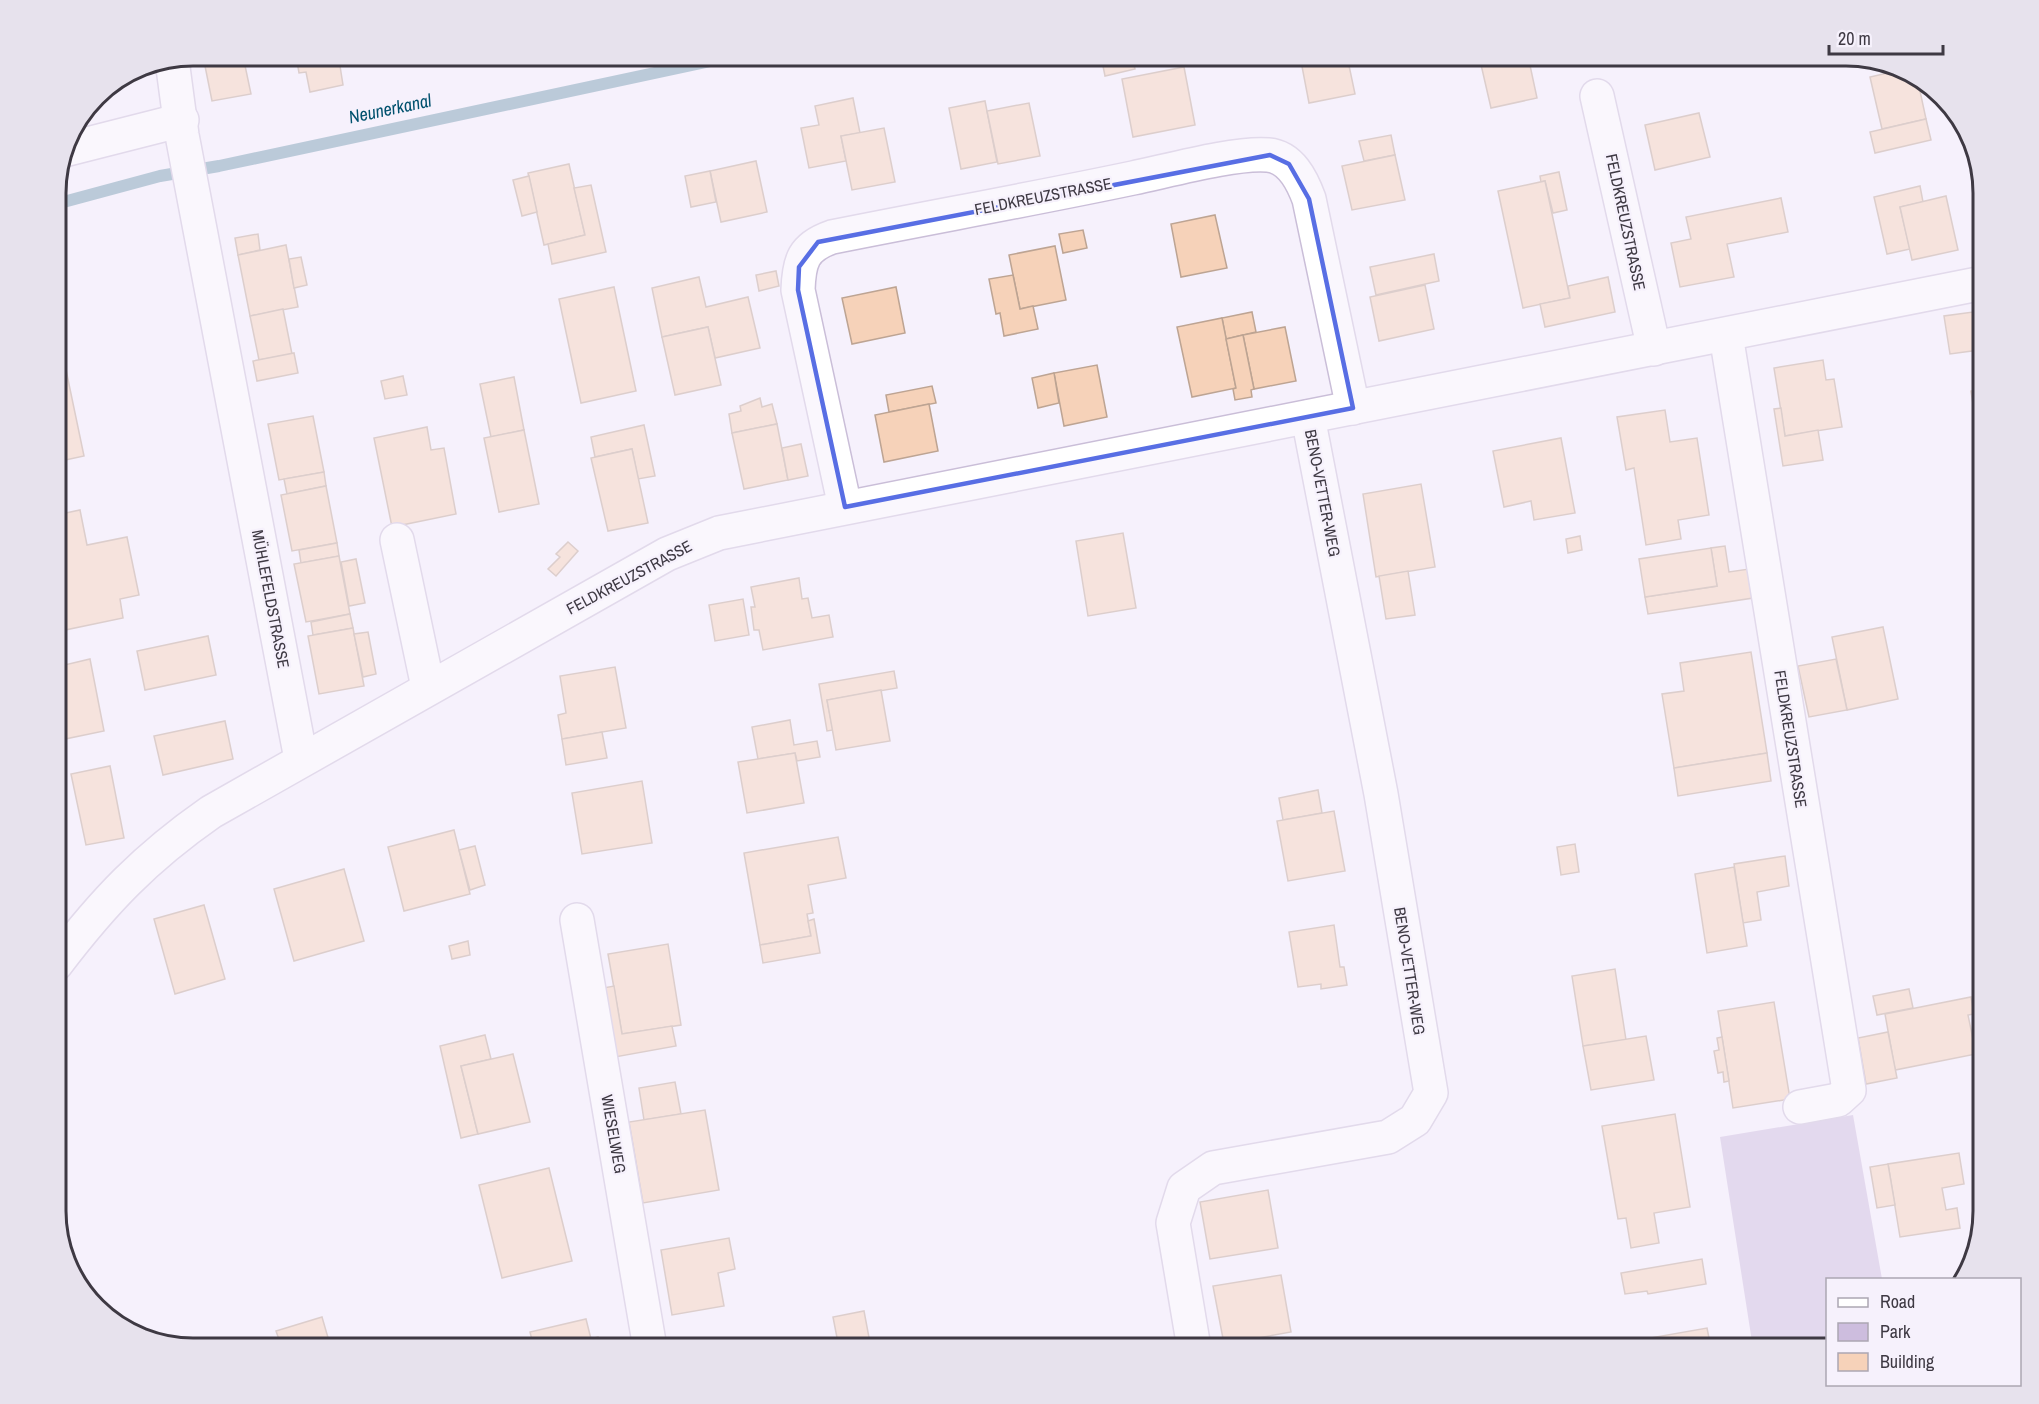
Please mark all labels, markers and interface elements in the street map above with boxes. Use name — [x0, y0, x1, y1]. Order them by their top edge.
scale bar — [1829, 18, 1943, 56]
text: 20 m — [1838, 26, 1871, 51]
water label: Neunerkanal — [346, 87, 434, 129]
street label: FELDKREUZSTRASSE — [1601, 152, 1651, 292]
street label: FELDKREUZSTRASSE — [973, 172, 1113, 220]
street label: BENO-VETTER-WEG — [1300, 428, 1346, 558]
street label: MÜHLEFELDSTRASSE — [247, 528, 295, 670]
street label: FELDKREUZSTRASSE — [562, 535, 696, 619]
street label: FELDKREUZSTRASSE — [1769, 669, 1813, 809]
street label: BENO-VETTER-WEG — [1389, 906, 1431, 1036]
street label: WIESELWEG — [596, 1093, 632, 1175]
legend — [1826, 1278, 2021, 1386]
text: Road — [1880, 1289, 1915, 1314]
text: Park — [1880, 1319, 1911, 1344]
text: Building — [1880, 1349, 1935, 1374]

